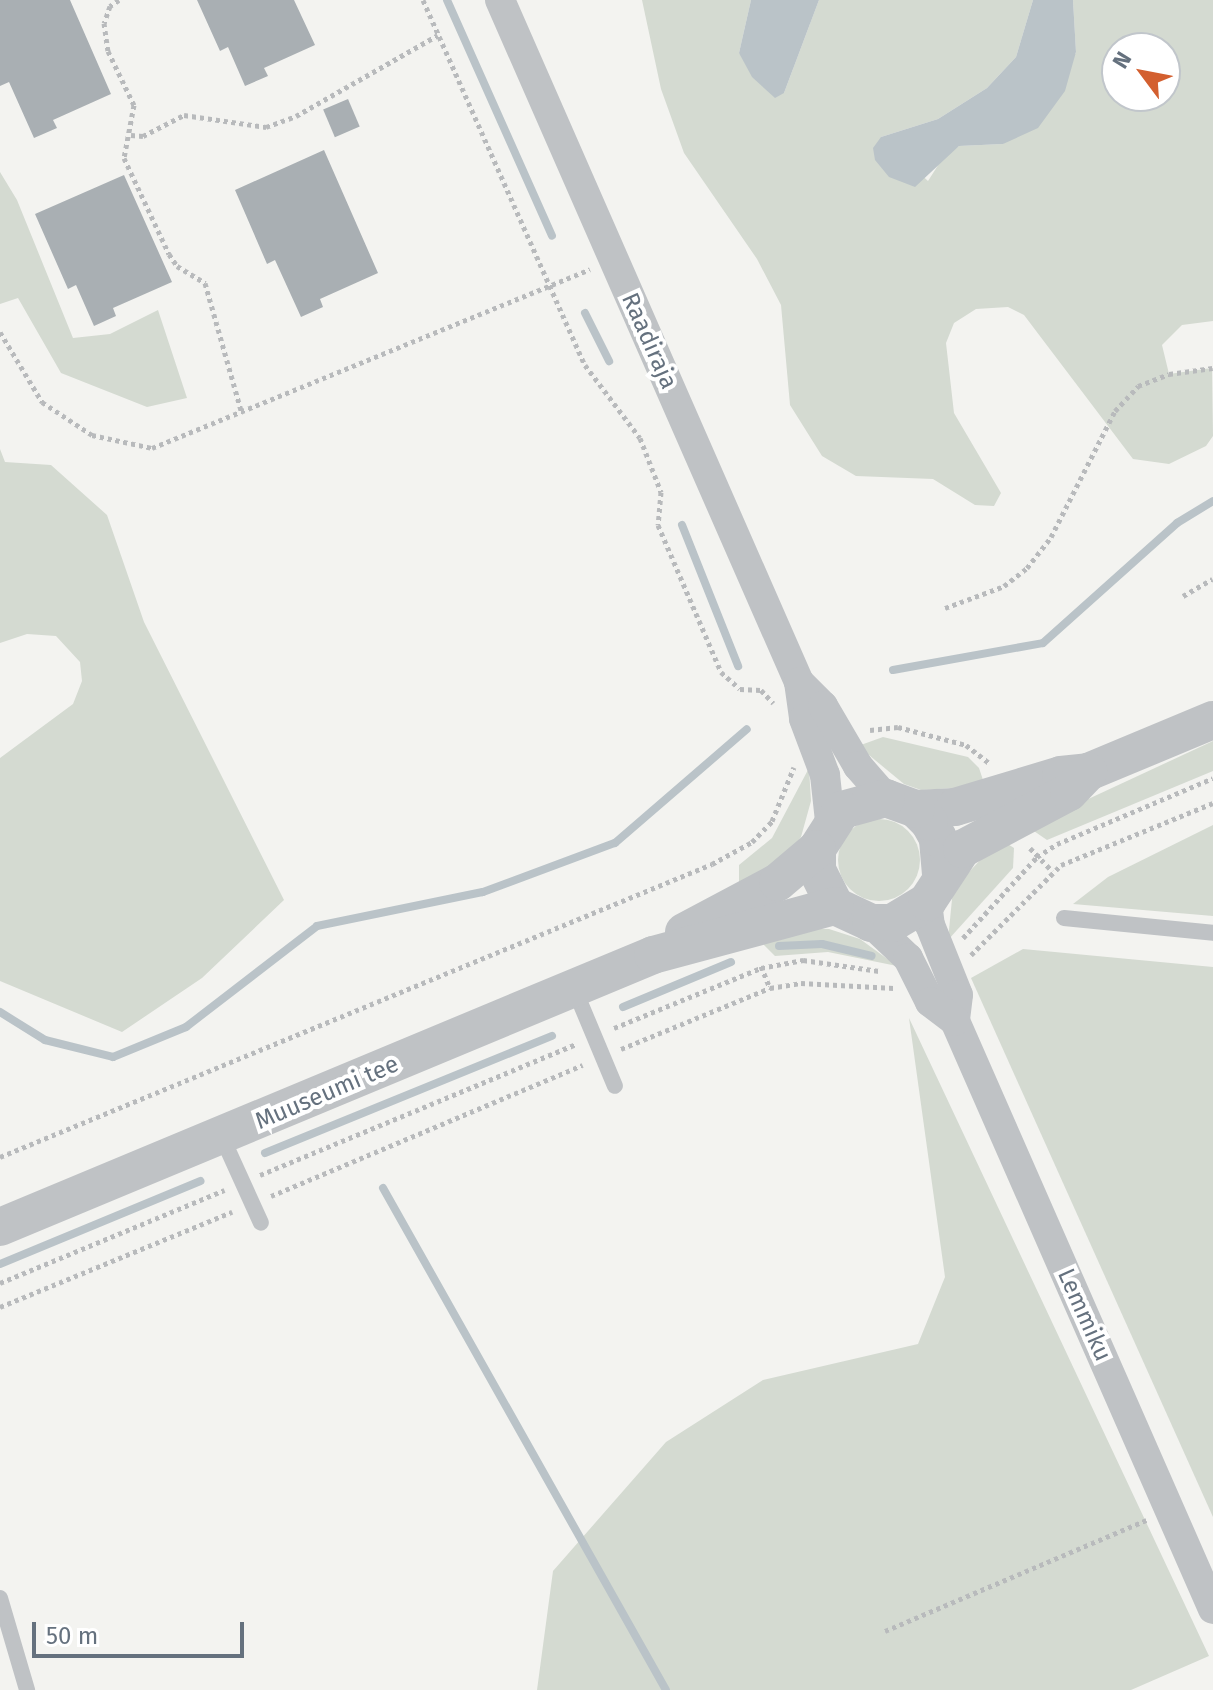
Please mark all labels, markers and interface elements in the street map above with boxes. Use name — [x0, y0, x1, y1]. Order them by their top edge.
north arrow — [1101, 32, 1181, 112]
text: N — [1107, 47, 1137, 73]
street label: Raadiraja — [615, 288, 683, 394]
street label: Muuseumi tee — [251, 1050, 403, 1136]
street label: Lemmiku — [1051, 1264, 1117, 1366]
scale bar — [36, 1606, 248, 1656]
text: 50 m — [46, 1622, 98, 1650]

